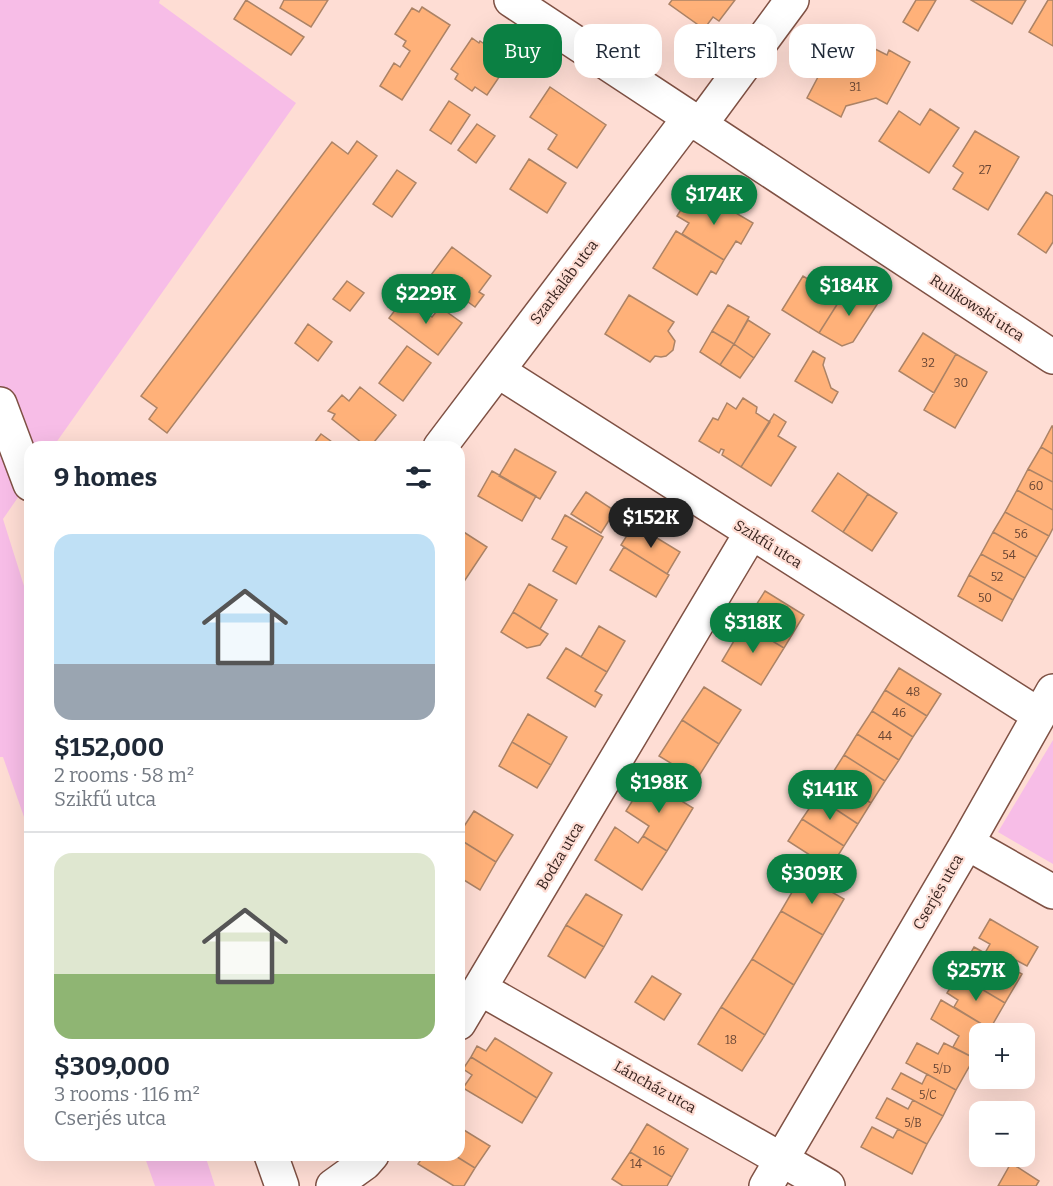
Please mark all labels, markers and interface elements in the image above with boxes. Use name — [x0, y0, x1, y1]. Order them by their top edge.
chip: Buy — [483, 24, 562, 78]
chip: Rent — [574, 24, 662, 78]
chip: Filters — [674, 24, 777, 78]
chip: New — [789, 24, 876, 78]
house number: 31 — [849, 80, 861, 94]
house number: 27 — [979, 163, 991, 177]
pin: $174K — [672, 175, 756, 226]
text: $174K — [685, 182, 743, 206]
street label: Szarkaláb utca — [526, 236, 602, 328]
pin: $184K — [807, 266, 891, 317]
street label: Rulikowski utca — [927, 271, 1027, 345]
text: $184K — [819, 273, 879, 297]
pin: $229K — [384, 274, 468, 325]
text: $229K — [396, 281, 456, 305]
house number: 32 — [921, 356, 935, 370]
house number: 30 — [954, 376, 968, 390]
icon: filters — [402, 461, 435, 494]
text: 9 homes — [54, 462, 157, 493]
house number: 60 — [1029, 479, 1043, 493]
pin: $152K — [609, 498, 693, 549]
text: $152K — [623, 505, 679, 529]
street label: Szikfű utca — [731, 516, 805, 572]
house number: 56 — [1014, 527, 1028, 541]
house number: 54 — [1002, 548, 1016, 562]
house number: 52 — [991, 570, 1003, 584]
icon: home — [191, 573, 299, 681]
house number: 50 — [978, 591, 992, 605]
pin: $318K — [711, 603, 795, 654]
text: $318K — [724, 610, 782, 634]
house number: 48 — [906, 685, 920, 699]
house number: 46 — [892, 706, 906, 720]
house number: 44 — [878, 729, 892, 743]
text: $152,000 — [54, 732, 164, 763]
text: 2 rooms · 58 m² — [54, 763, 194, 787]
pin: $198K — [617, 763, 701, 814]
text: $198K — [630, 770, 688, 794]
pin: $141K — [788, 770, 872, 821]
text: $141K — [802, 777, 858, 801]
text: Szikfű utca — [54, 787, 156, 811]
street label: Bodza utca — [533, 819, 587, 893]
street label: Cserjés utca — [909, 851, 967, 933]
pin: $309K — [770, 854, 854, 905]
text: $309K — [781, 861, 843, 885]
icon: home — [191, 892, 299, 1000]
pin: $257K — [934, 951, 1018, 1002]
text: $257K — [946, 958, 1006, 982]
map controls — [969, 1023, 1035, 1167]
button: + — [969, 1023, 1035, 1089]
house number: 18 — [725, 1033, 737, 1047]
text: $309,000 — [54, 1051, 170, 1082]
street label: Láncház utca — [611, 1057, 699, 1117]
house number: 5/D — [933, 1062, 951, 1076]
text: 3 rooms · 116 m² — [54, 1082, 200, 1106]
house number: 5/C — [919, 1088, 937, 1102]
button: − — [969, 1101, 1035, 1167]
text: Cserjés utca — [54, 1106, 166, 1130]
house number: 5/B — [904, 1116, 922, 1130]
house number: 16 — [653, 1144, 665, 1158]
house number: 14 — [630, 1157, 642, 1171]

